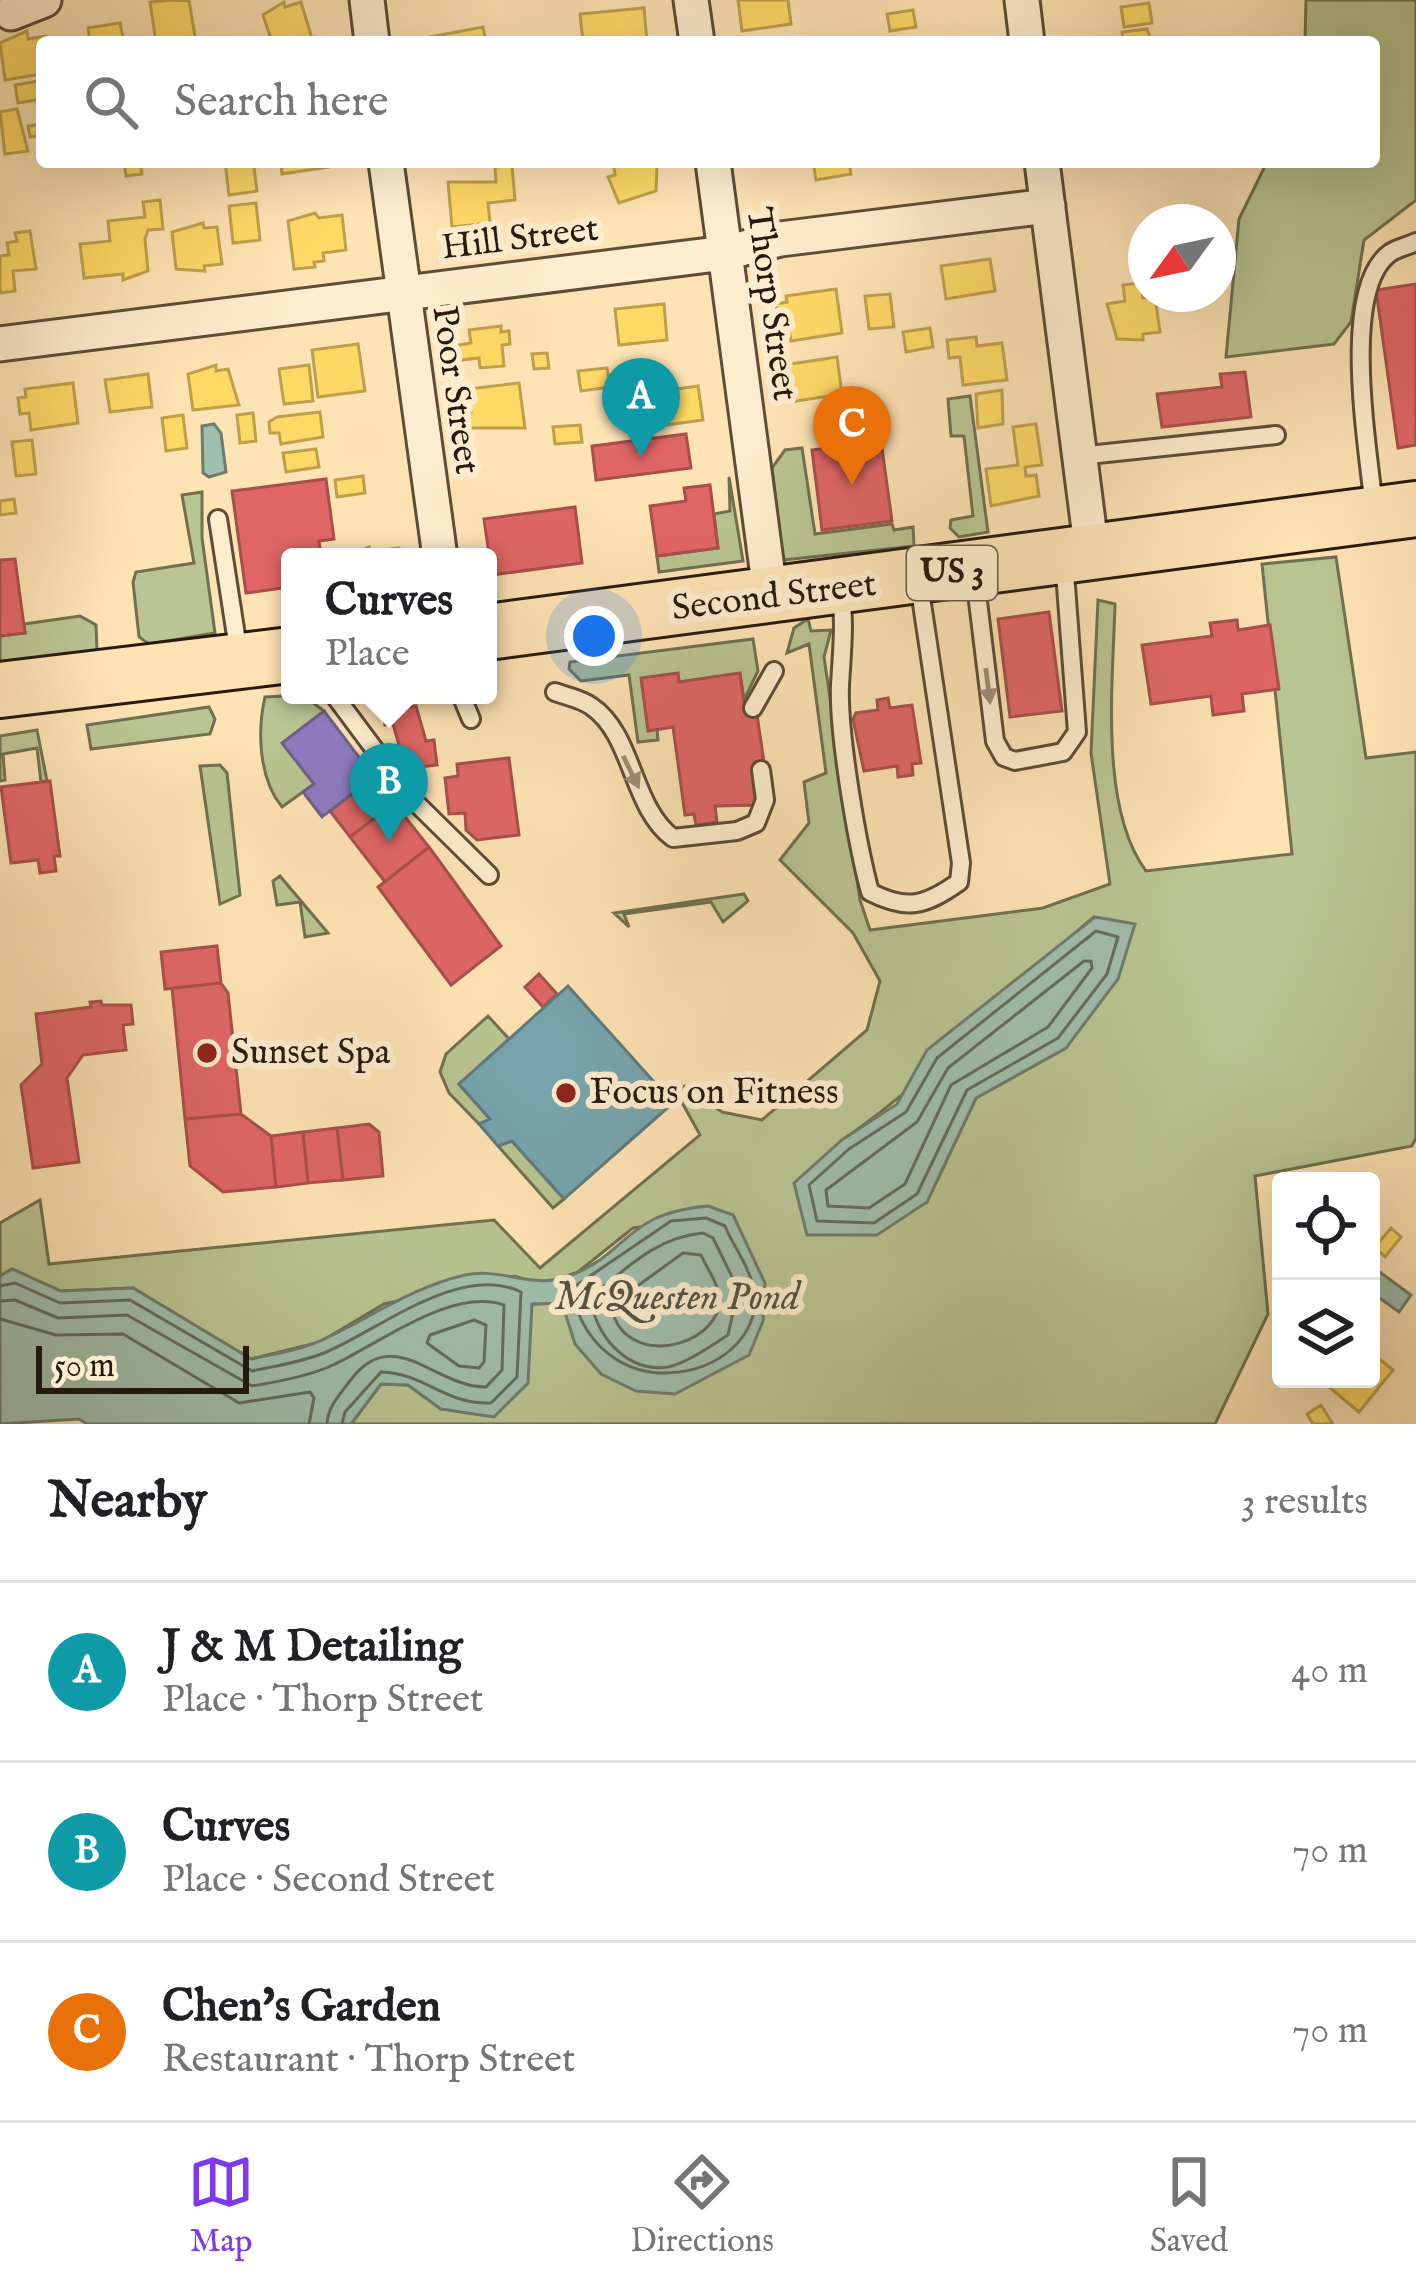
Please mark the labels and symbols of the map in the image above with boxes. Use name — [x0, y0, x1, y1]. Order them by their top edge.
street label: Thorp Street — [735, 204, 807, 404]
north arrow — [1128, 204, 1236, 312]
street label: Hill Street — [439, 207, 601, 271]
street label: Poor Street — [420, 303, 490, 477]
pin: A — [602, 358, 680, 457]
pin: C — [813, 386, 891, 485]
road number: US 3 — [907, 546, 997, 600]
street label: Second Street — [669, 562, 879, 632]
your location — [564, 606, 624, 666]
one-way arrow — [979, 668, 998, 705]
pin: B — [350, 743, 428, 842]
one-way arrow — [620, 755, 640, 789]
place label: Sunset Spa — [231, 1030, 391, 1076]
marker: Sunset Spa — [194, 1040, 220, 1066]
place label: Focus on Fitness — [590, 1070, 839, 1116]
marker: Focus on Fitness — [553, 1080, 579, 1106]
water label: McQuesten Pond — [554, 1274, 802, 1323]
scale bar — [36, 1340, 249, 1393]

